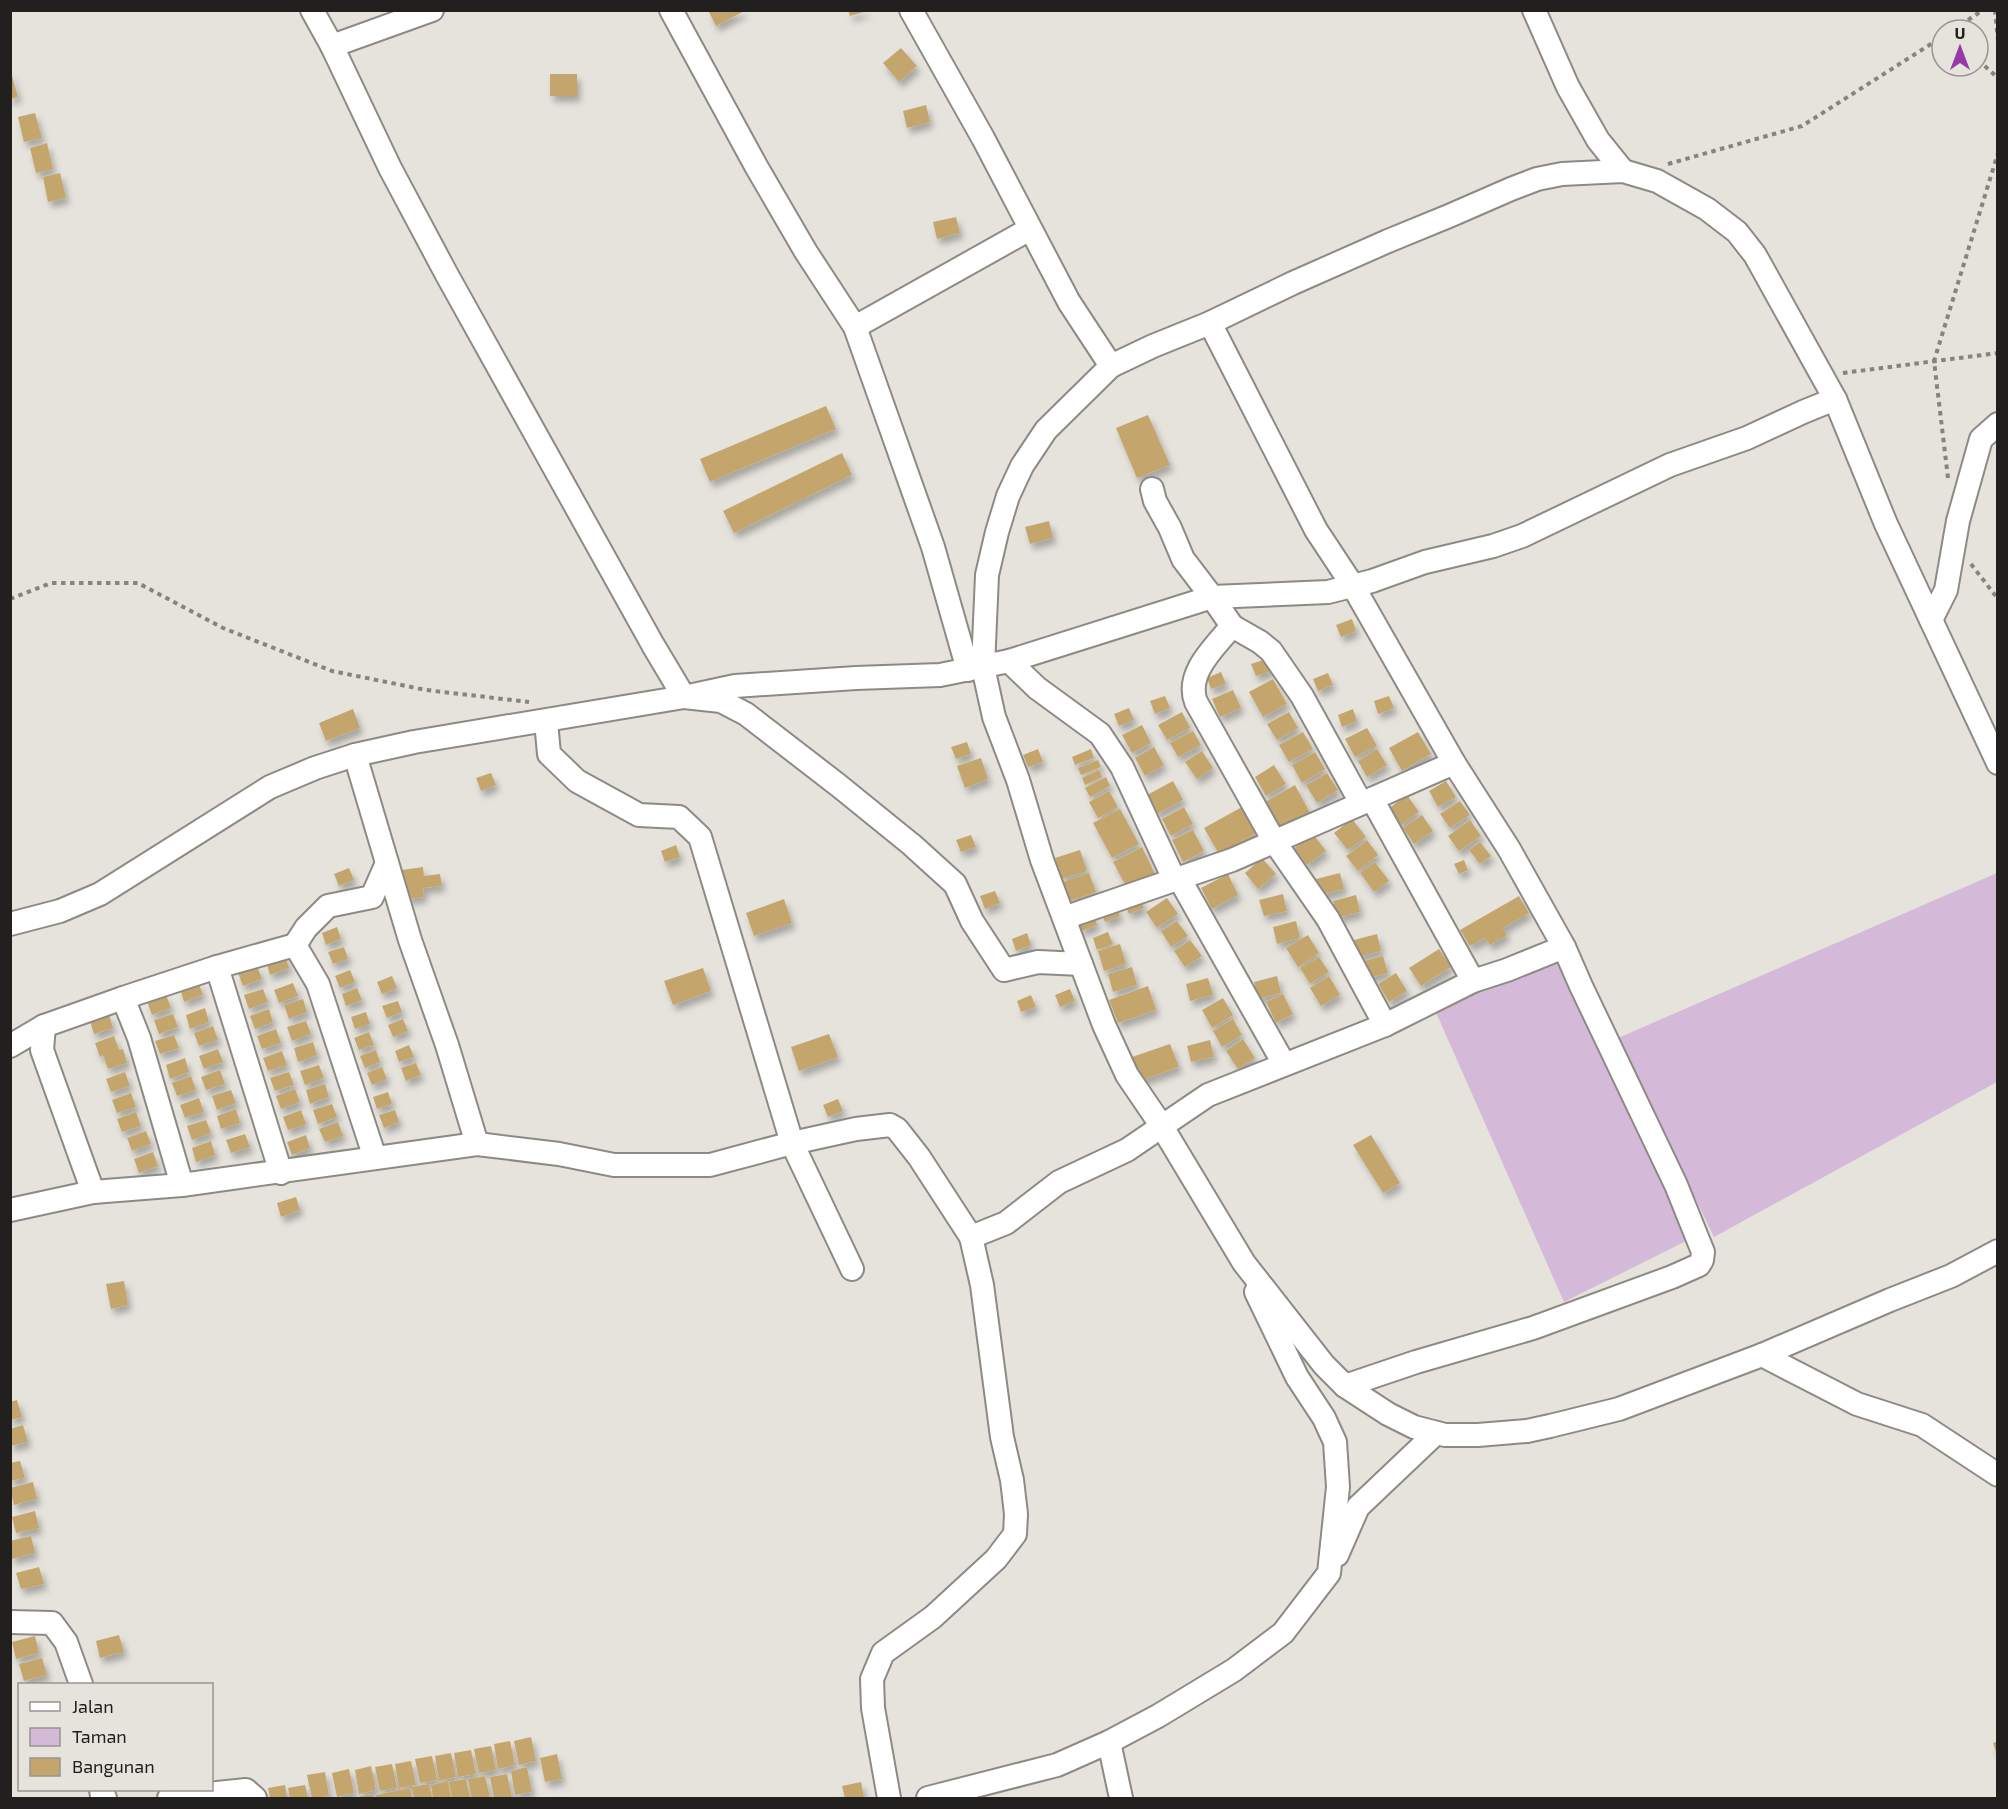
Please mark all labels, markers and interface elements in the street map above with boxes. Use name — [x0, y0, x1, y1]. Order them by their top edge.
north arrow — [1930, 18, 1990, 78]
text: U — [1955, 23, 1965, 42]
legend — [18, 1683, 213, 1791]
text: Jalan — [72, 1695, 114, 1717]
text: Taman — [72, 1725, 127, 1747]
text: Bangunan — [72, 1755, 155, 1777]

